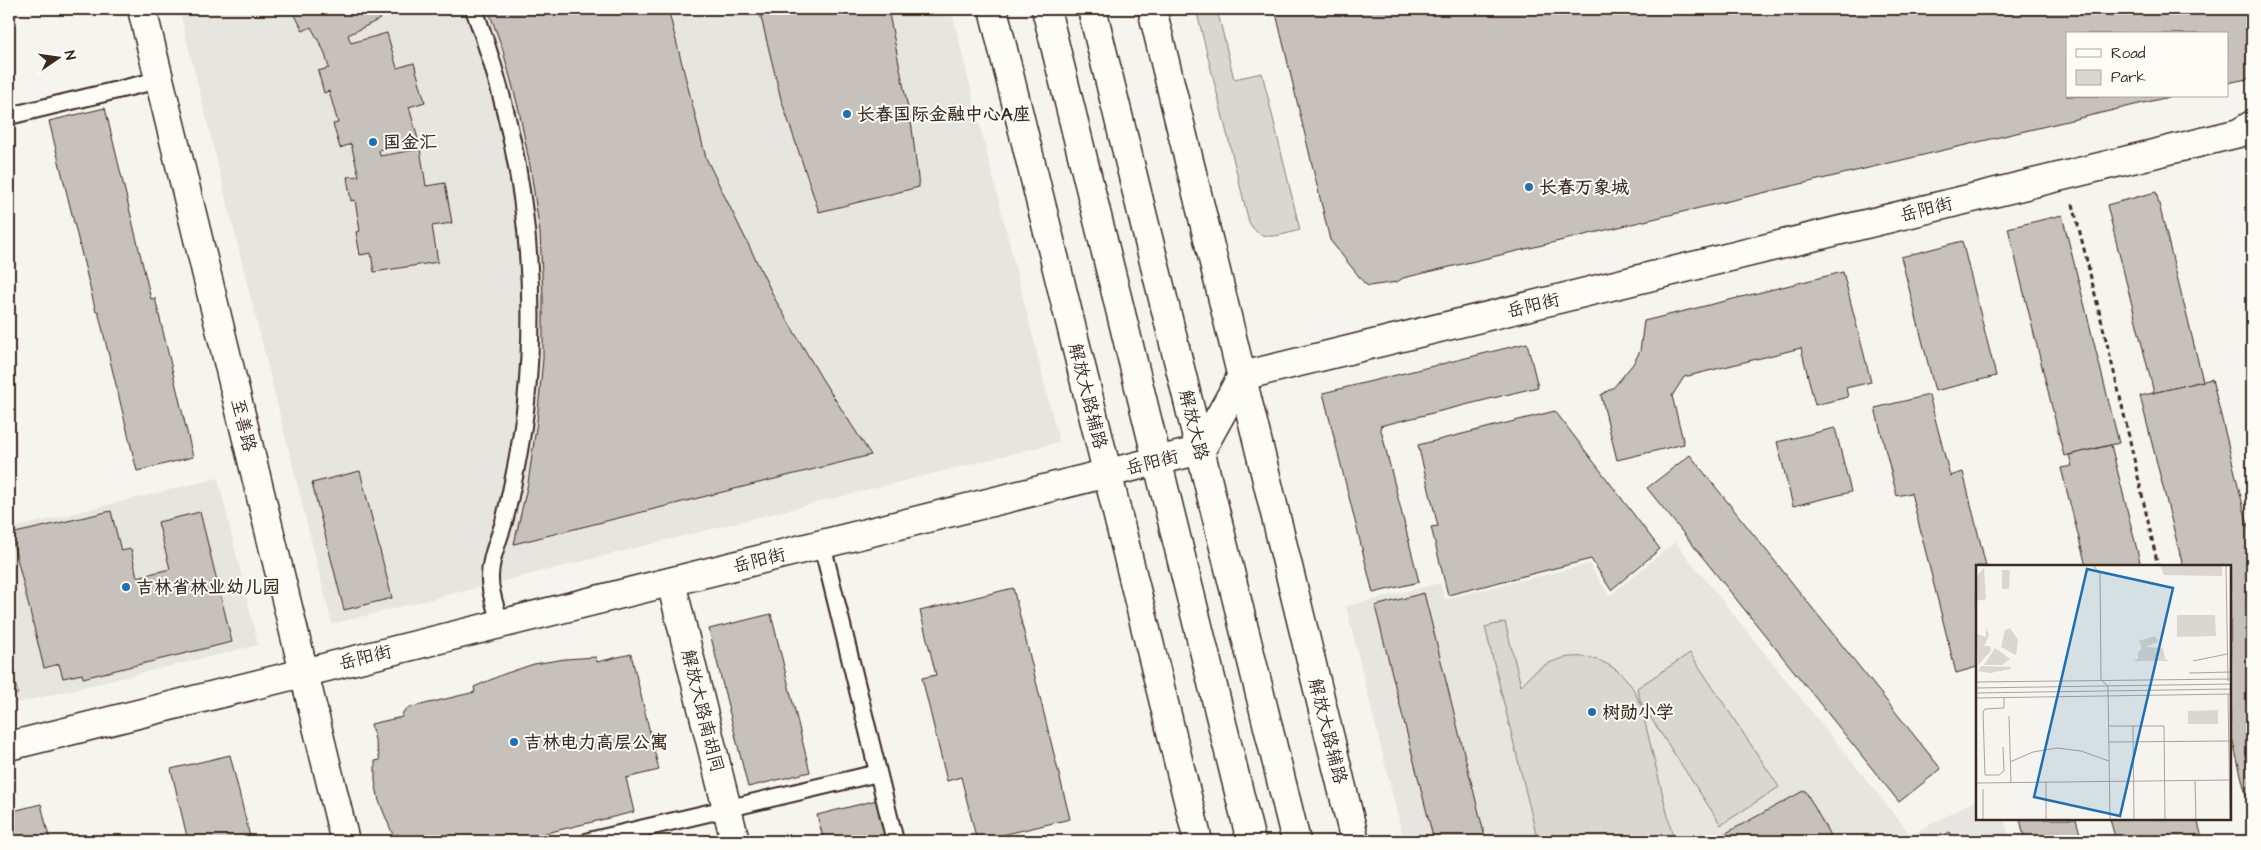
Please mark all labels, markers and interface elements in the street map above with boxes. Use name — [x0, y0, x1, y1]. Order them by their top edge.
north arrow — [32, 32, 82, 82]
legend — [2066, 32, 2228, 98]
text: Road — [2111, 43, 2146, 64]
text: N — [59, 49, 80, 62]
text: Park — [2111, 67, 2146, 88]
place label: 长春国际金融中心A座 — [857, 102, 1031, 127]
marker: 长春国际金融中心A座 — [841, 108, 853, 120]
place label: 国金汇 — [383, 130, 437, 155]
marker: 国金汇 — [367, 136, 379, 148]
place label: 长春万象城 — [1539, 175, 1629, 200]
marker: 长春万象城 — [1523, 181, 1535, 193]
street label: 岳阳街 — [1897, 191, 1955, 228]
street label: 岳阳街 — [1504, 287, 1562, 324]
street label: 解放大路辅路 — [1062, 341, 1113, 452]
street label: 解放大路 — [1173, 387, 1214, 463]
street label: 至善路 — [225, 396, 262, 454]
street label: 岳阳街 — [1123, 444, 1181, 481]
street label: 岳阳街 — [730, 542, 788, 579]
inset map — [1976, 565, 2231, 820]
place label: 吉林省林业幼儿园 — [136, 575, 280, 600]
marker: 吉林省林业幼儿园 — [120, 581, 132, 593]
street label: 岳阳街 — [336, 639, 394, 676]
street label: 解放大路南胡同 — [675, 647, 730, 775]
street label: 解放大路辅路 — [1302, 676, 1353, 787]
place label: 树勋小学 — [1602, 700, 1674, 725]
marker: 树勋小学 — [1586, 706, 1598, 718]
place label: 吉林电力高层公寓 — [524, 730, 668, 755]
marker: 吉林电力高层公寓 — [508, 736, 520, 748]

